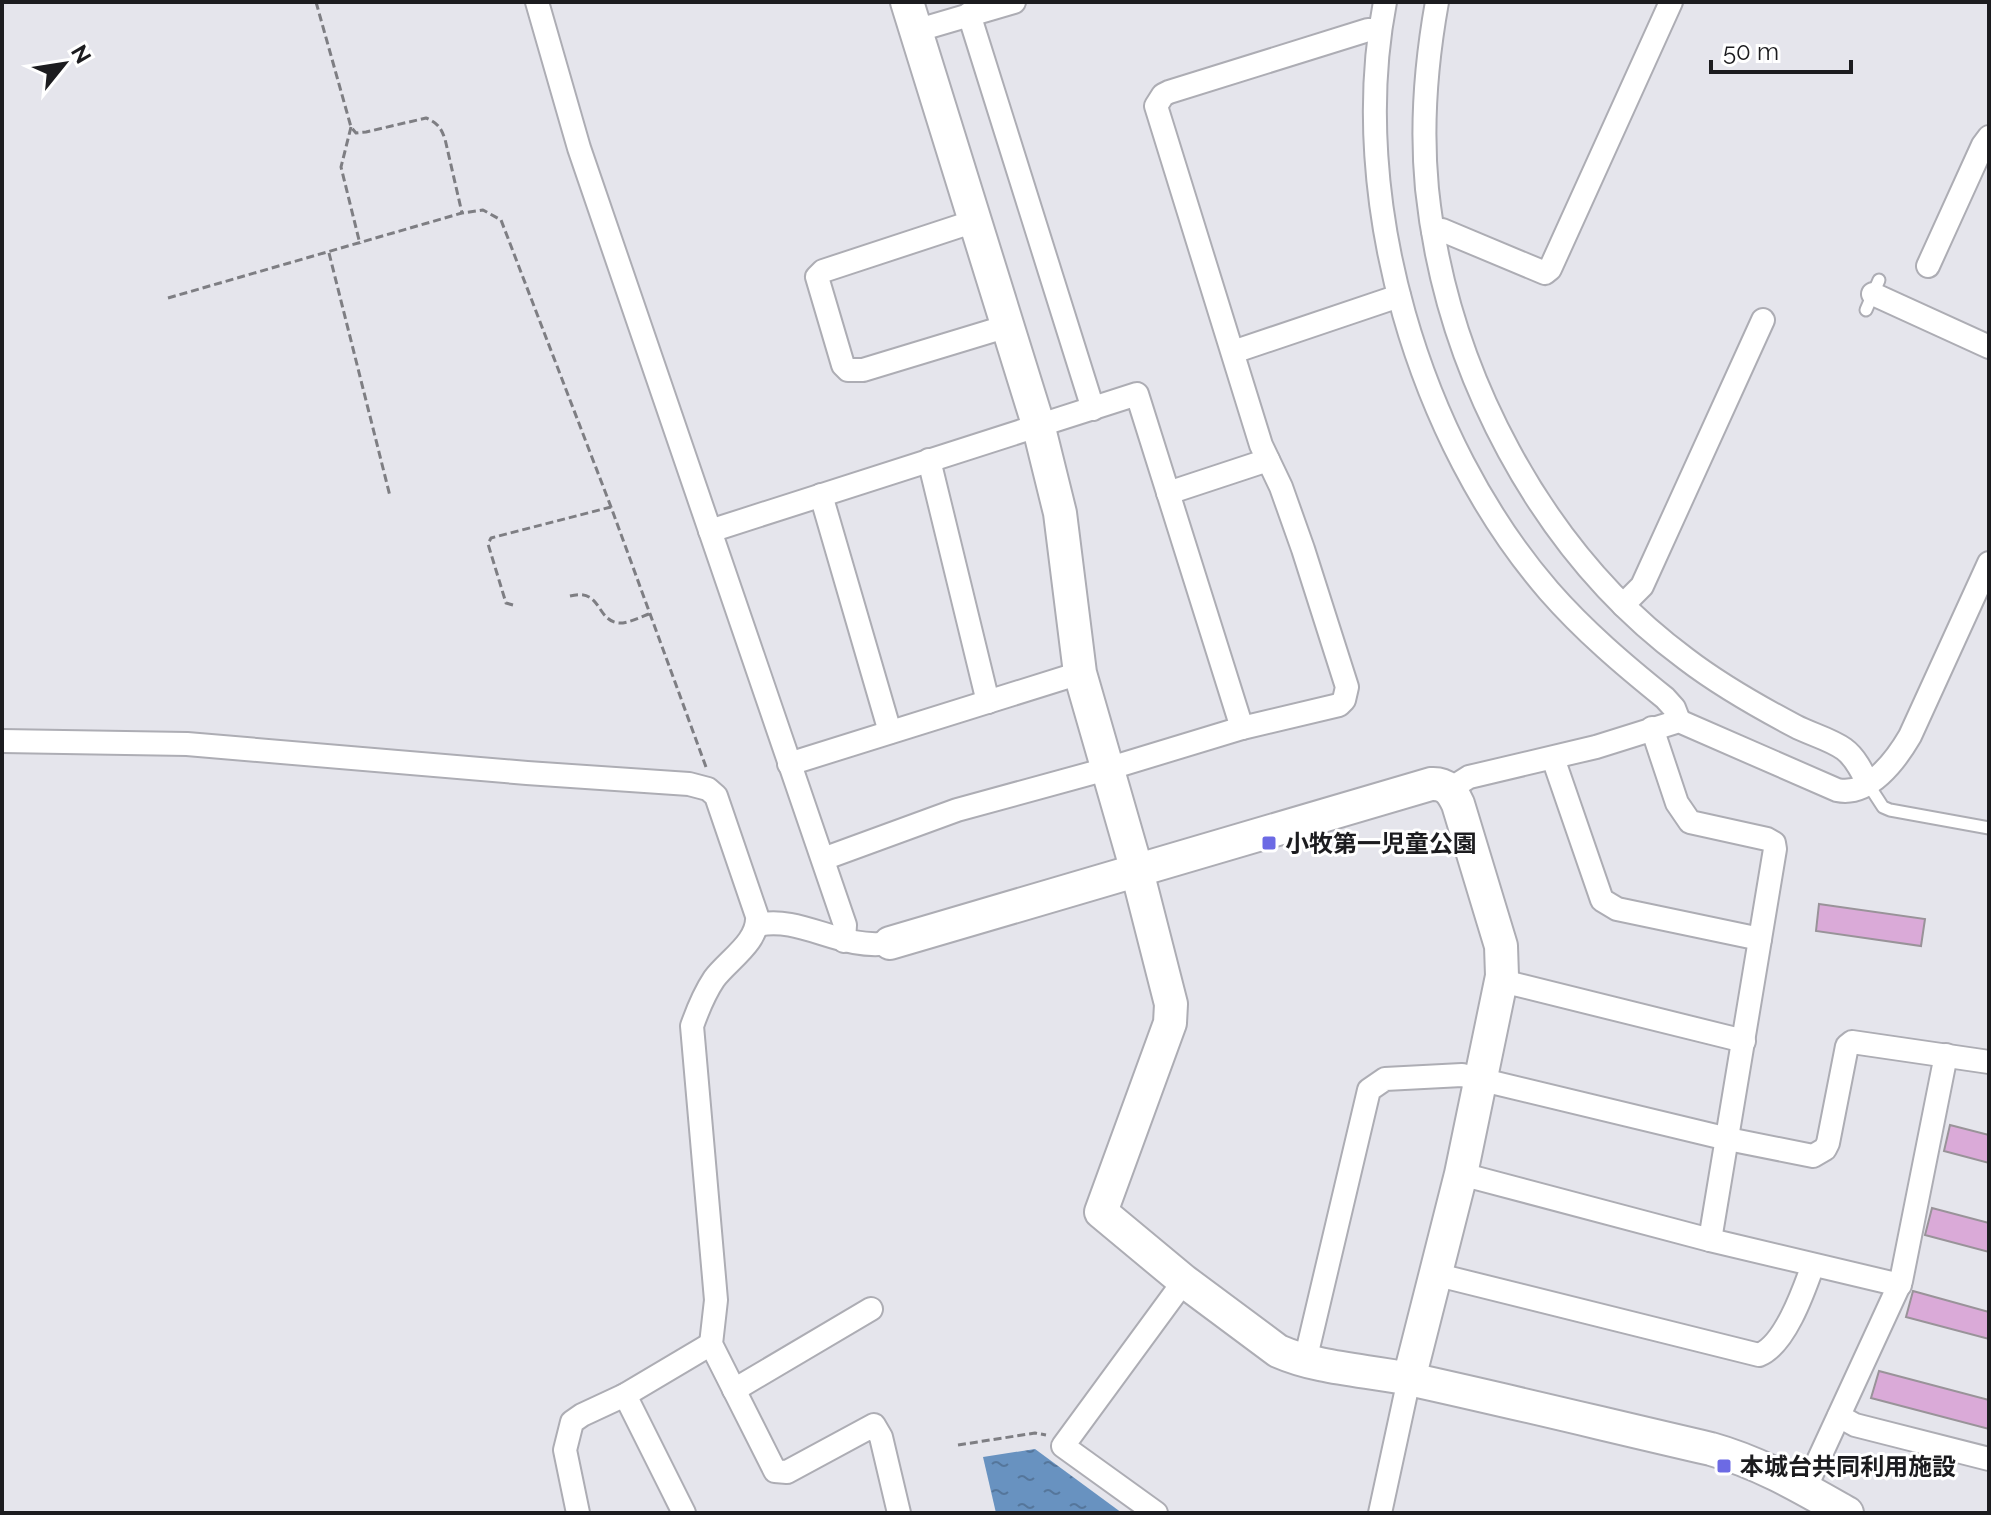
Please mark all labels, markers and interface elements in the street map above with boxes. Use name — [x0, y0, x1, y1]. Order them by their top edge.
north arrow — [24, 24, 104, 104]
scale bar — [1711, 24, 1851, 74]
text: 50 m — [1723, 37, 1779, 66]
text: N — [66, 40, 97, 68]
place label: 小牧第一児童公園 — [1285, 829, 1477, 858]
marker: 小牧第一児童公園 — [1260, 834, 1278, 852]
place label: 本城台共同利用施設 — [1740, 1452, 1956, 1481]
marker: 本城台共同利用施設 — [1715, 1457, 1733, 1475]

